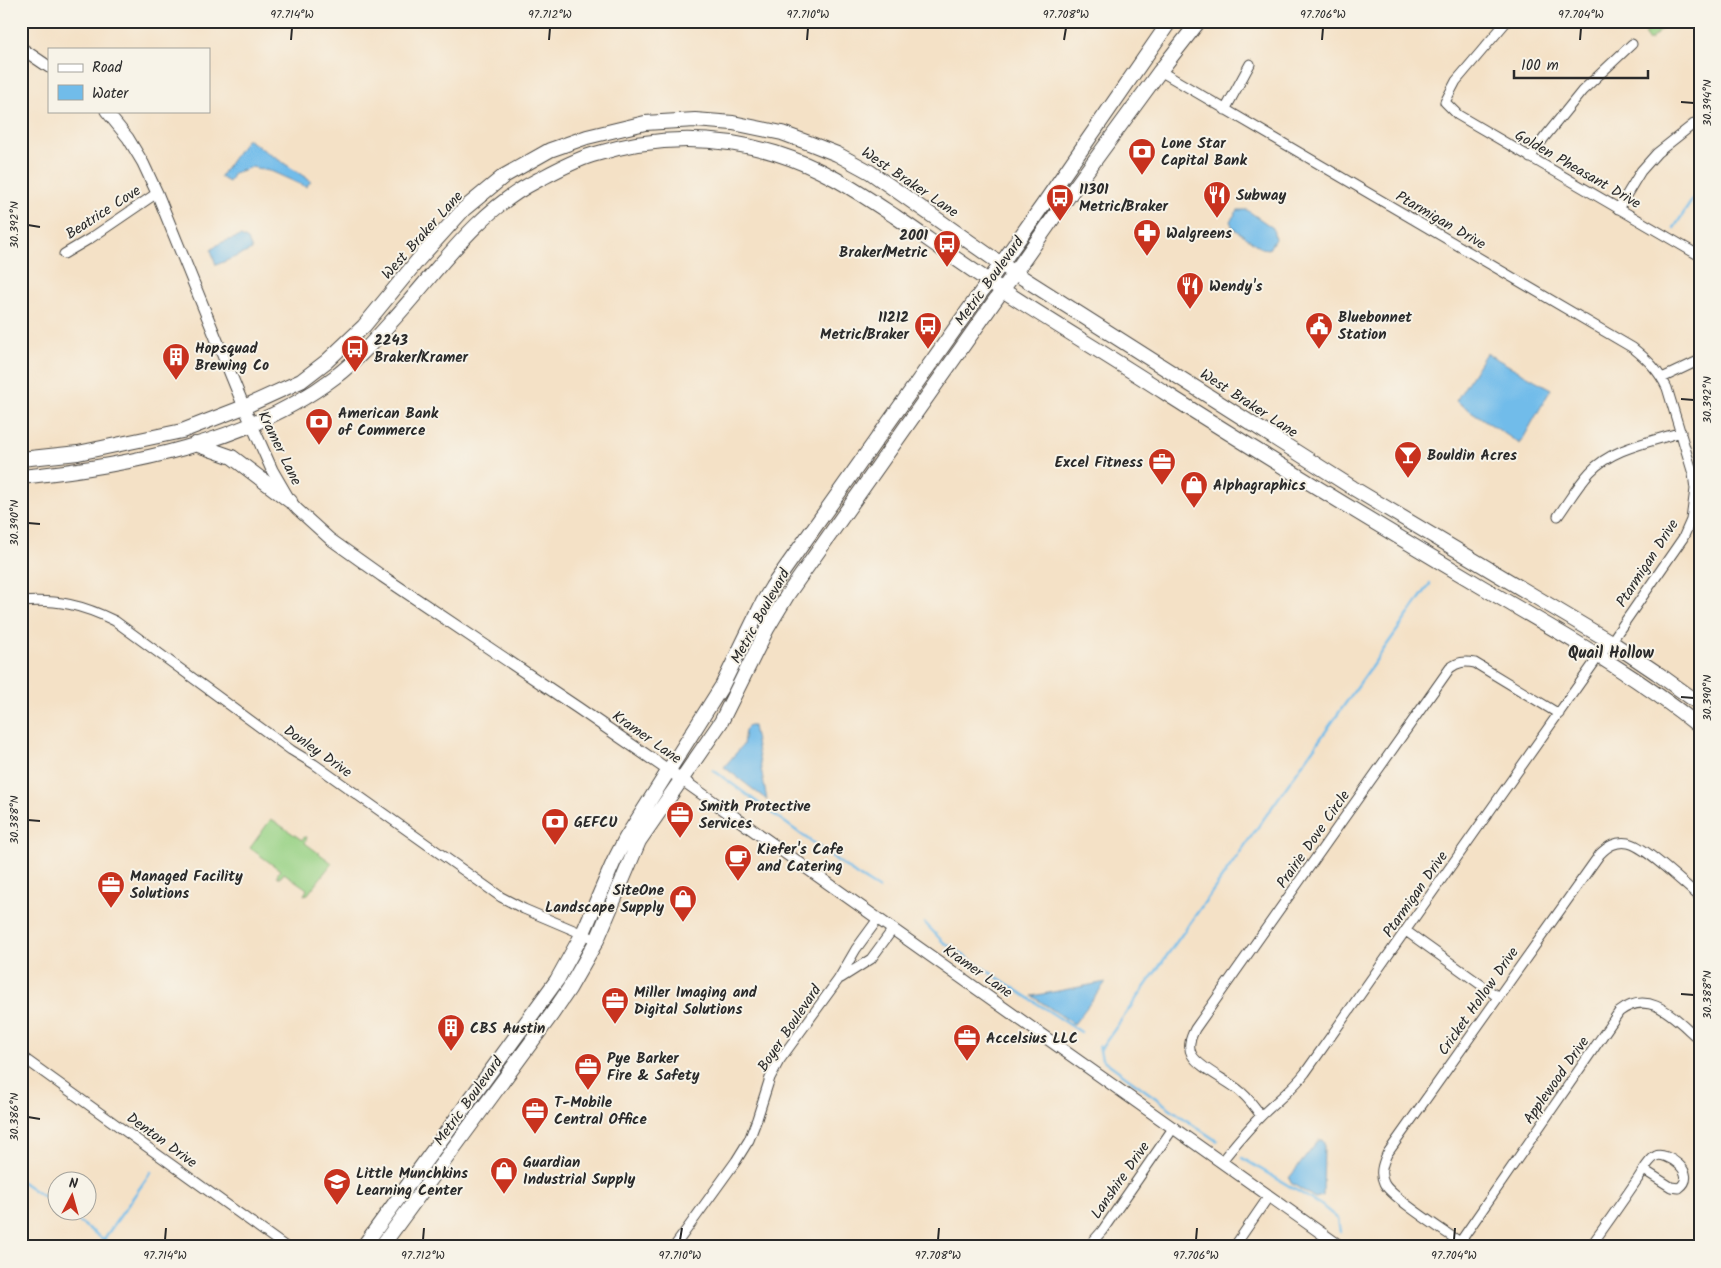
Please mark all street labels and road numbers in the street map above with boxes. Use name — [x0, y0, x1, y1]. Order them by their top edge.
street label: Golden Pheasant Drive — [1510, 124, 1645, 216]
street label: West Braker Lane — [856, 141, 963, 225]
street label: Beatrice Cove — [61, 179, 146, 246]
street label: West Braker Lane — [376, 185, 470, 286]
street label: Ptarmigan Drive — [1391, 185, 1490, 257]
street label: Metric Boulevard — [949, 231, 1031, 331]
street label: West Braker Lane — [1195, 363, 1303, 445]
street label: Kramer Lane — [251, 407, 308, 490]
street label: Ptarmigan Drive — [1610, 514, 1686, 612]
street label: Metric Boulevard — [725, 564, 797, 668]
street label: Kramer Lane — [607, 705, 686, 771]
street label: Donley Drive — [278, 719, 357, 785]
street label: Prairie Dove Circle — [1271, 785, 1357, 894]
street label: Ptarmigan Drive — [1377, 846, 1455, 943]
street label: Kramer Lane — [938, 939, 1017, 1005]
street label: Cricket Hollow Drive — [1432, 942, 1526, 1061]
street label: Boyer Boulevard — [752, 980, 828, 1077]
street label: Applewood Drive — [1518, 1032, 1596, 1129]
street label: Metric Boulevard — [428, 1051, 510, 1151]
street label: Denton Drive — [121, 1107, 202, 1175]
street label: Lanshire Drive — [1085, 1137, 1157, 1224]

